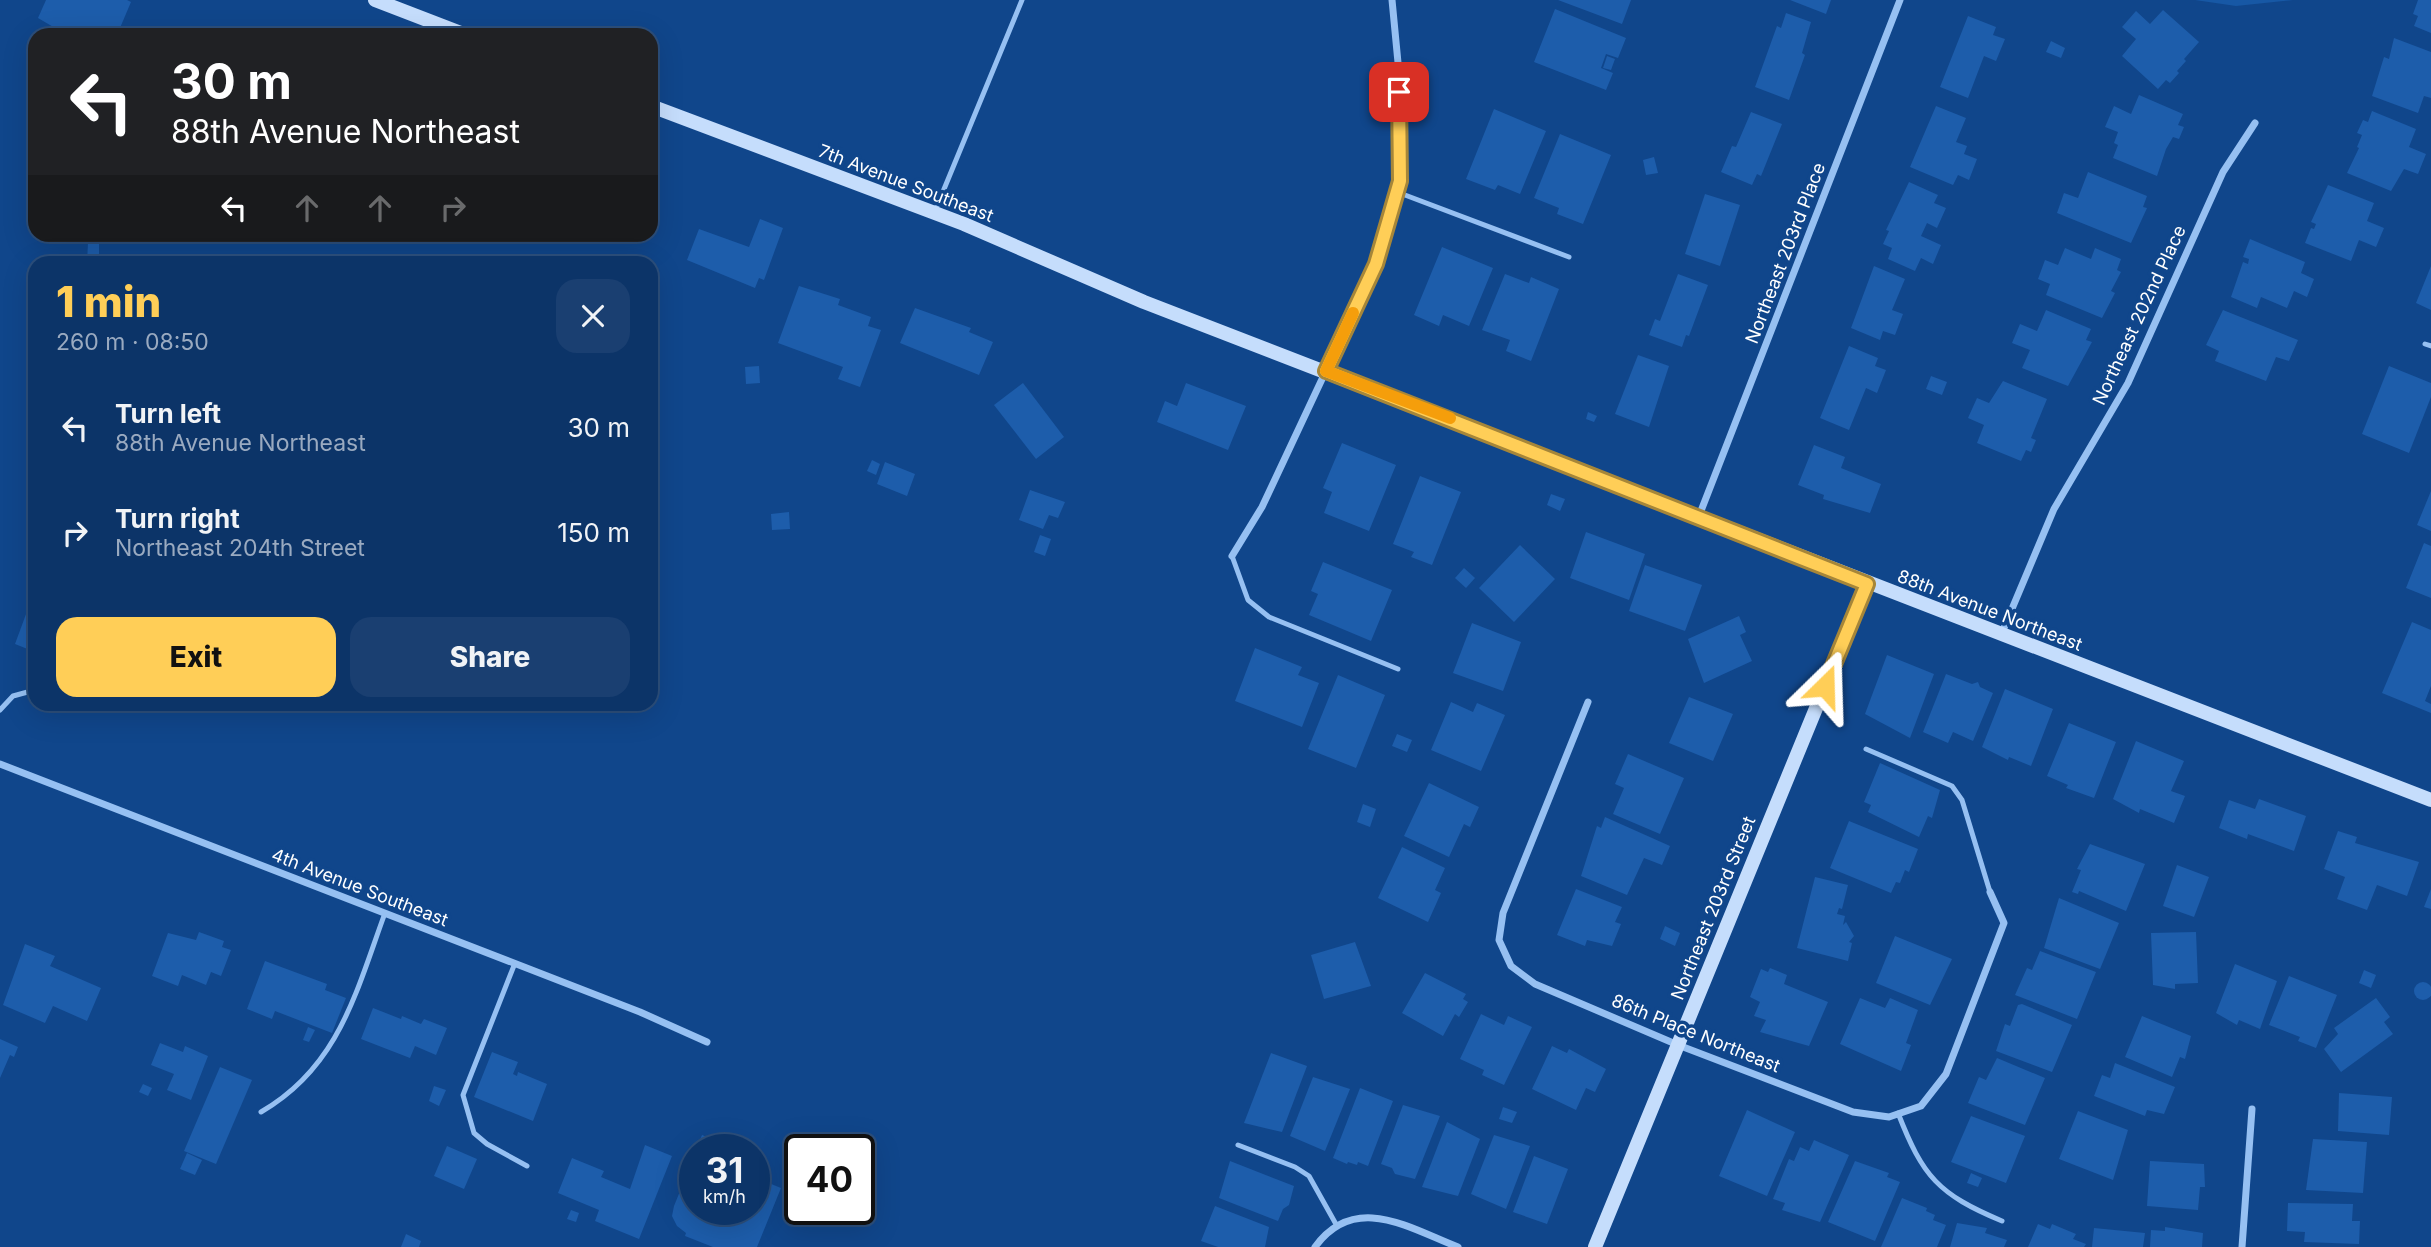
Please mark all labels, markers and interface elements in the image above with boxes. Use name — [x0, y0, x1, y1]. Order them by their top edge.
text: 30 m — [171, 52, 292, 111]
icon: left — [56, 56, 147, 147]
pin — [1369, 62, 1429, 122]
icon: arrive — [1380, 73, 1418, 111]
text: 88th Avenue Northeast — [171, 112, 520, 151]
street label: 7th Avenue Southeast — [816, 140, 997, 226]
street label: Northeast 203rd Place — [1741, 160, 1829, 346]
icon: left — [215, 189, 253, 227]
icon: ahead — [288, 189, 326, 227]
icon: ahead — [361, 189, 399, 227]
icon: right — [434, 189, 472, 227]
street label: Northeast 202nd Place — [2088, 222, 2190, 408]
text: 1 min — [56, 276, 161, 327]
button: close — [556, 279, 630, 353]
text: 260 m · 08:50 — [56, 328, 209, 356]
text: Turn left — [115, 398, 221, 429]
icon: left — [56, 409, 94, 447]
text: 30 m — [567, 412, 630, 443]
text: 88th Avenue Northeast — [115, 429, 366, 457]
text: Turn right — [115, 503, 240, 534]
icon: right — [56, 514, 94, 552]
text: 150 m — [557, 517, 630, 548]
text: Northeast 204th Street — [115, 534, 365, 562]
street label: 88th Avenue Northeast — [1895, 565, 2085, 655]
button: Exit — [56, 617, 336, 697]
button: Share — [350, 617, 630, 697]
position arrow — [1788, 649, 1862, 723]
street label: Northeast 203rd Street — [1667, 813, 1759, 1003]
street label: 4th Avenue Southeast — [269, 844, 451, 930]
street label: 86th Place Northeast — [1609, 990, 1783, 1076]
speed limit sign: 40 — [784, 1134, 875, 1225]
text: 31 — [706, 1149, 743, 1191]
text: km/h — [703, 1186, 746, 1207]

